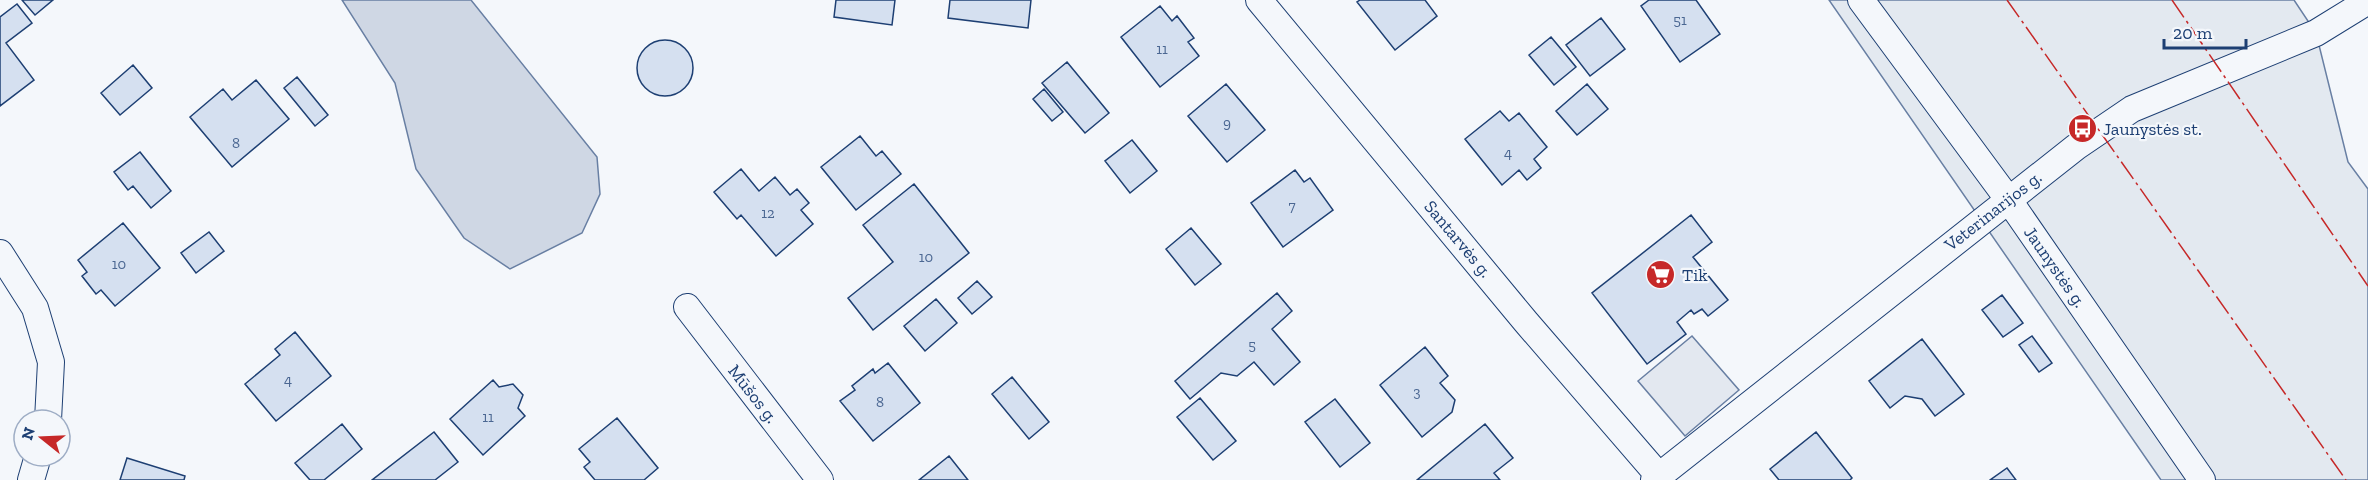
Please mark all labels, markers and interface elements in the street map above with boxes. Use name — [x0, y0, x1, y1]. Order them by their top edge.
house number: 51 — [1673, 11, 1687, 29]
scale bar — [2164, 12, 2246, 50]
text: 20 m — [2173, 22, 2213, 44]
house number: 11 — [1156, 40, 1168, 58]
bus stop icon: Jaunystės st. — [2066, 113, 2098, 145]
house number: 9 — [1223, 114, 1231, 132]
place label: Jaunystės st. — [2103, 118, 2202, 140]
house number: 8 — [232, 134, 240, 152]
house number: 4 — [1504, 144, 1512, 162]
street label: Veterinarijos g. — [1939, 166, 2046, 256]
street label: Santarvės g. — [1419, 196, 1497, 282]
house number: 7 — [1288, 197, 1296, 215]
house number: 12 — [761, 204, 775, 222]
street label: Jaunystės g. — [2019, 222, 2091, 312]
house number: 10 — [919, 248, 933, 266]
house number: 10 — [112, 255, 126, 273]
supermarket icon: Tik — [1645, 259, 1677, 291]
place label: Tik — [1682, 264, 1708, 286]
house number: 5 — [1248, 336, 1256, 354]
street label: Mūšos g. — [723, 360, 783, 428]
house number: 4 — [284, 371, 292, 389]
house number: 3 — [1413, 383, 1421, 401]
house number: 8 — [876, 393, 884, 411]
north arrow — [12, 408, 72, 468]
house number: 11 — [482, 408, 494, 426]
text: N — [17, 425, 39, 442]

